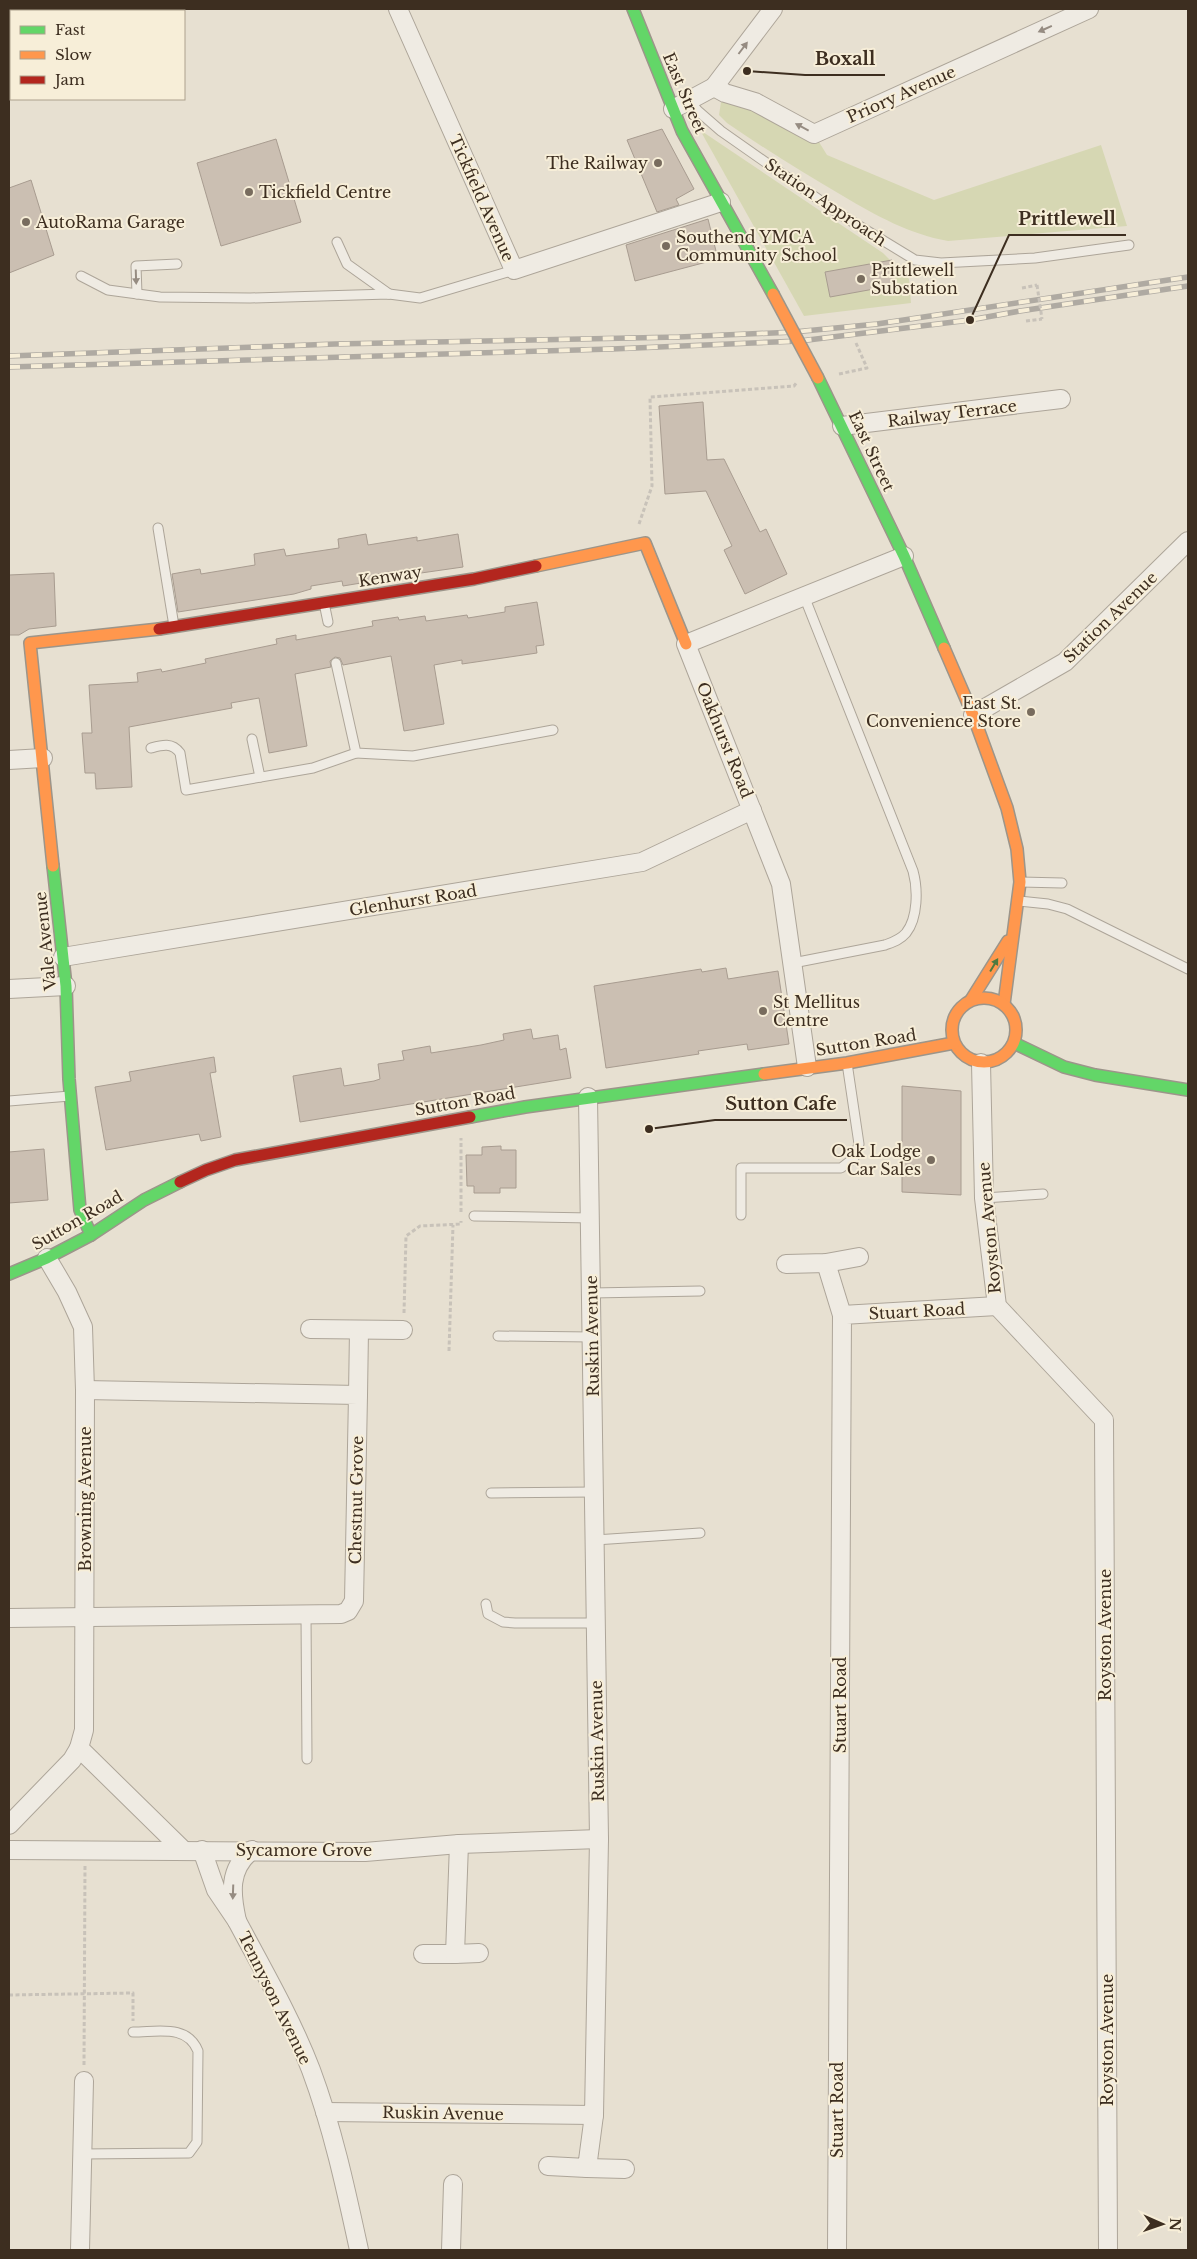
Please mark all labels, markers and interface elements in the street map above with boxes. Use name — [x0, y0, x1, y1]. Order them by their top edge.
legend — [10, 10, 185, 100]
text: Fast — [55, 20, 86, 39]
one-way arrow — [1038, 25, 1052, 33]
one-way arrow — [738, 42, 749, 55]
callout: Boxall — [805, 42, 885, 75]
text: Slow — [55, 45, 92, 64]
text: Boxall — [815, 48, 876, 70]
street label: East Street — [659, 49, 711, 137]
street label: Priory Avenue — [844, 61, 958, 127]
text: Jam — [53, 70, 85, 89]
one-way arrow — [794, 123, 809, 131]
street label: Tickfield Avenue — [445, 131, 519, 265]
place label: The Railway — [546, 153, 649, 173]
street label: Station Approach — [761, 154, 891, 250]
marker: The Railway — [652, 157, 664, 169]
place label: Tickfield Centre — [259, 182, 391, 202]
marker: Tickfield Centre — [243, 186, 255, 198]
callout: Prittlewell — [1009, 202, 1126, 235]
text: Prittlewell — [1018, 208, 1117, 230]
place label: AutoRama Garage — [35, 212, 185, 232]
marker: AutoRama Garage — [20, 216, 32, 228]
place label: Southend YMCA Community School — [676, 227, 837, 265]
marker: Southend YMCA Community School — [660, 240, 672, 252]
place label: Prittlewell Substation — [871, 260, 958, 298]
one-way arrow — [133, 269, 141, 285]
marker: Prittlewell Substation — [855, 273, 867, 285]
street label: Railway Terrace — [886, 395, 1018, 431]
street label: East Street — [845, 408, 899, 494]
street label: Kenway — [357, 561, 424, 591]
street label: Station Avenue — [1059, 567, 1161, 667]
street label: Oakhurst Road — [693, 679, 757, 801]
place label: East St. Convenience Store — [866, 693, 1021, 731]
marker: East St. Convenience Store — [1025, 706, 1037, 718]
street label: Glenhurst Road — [348, 880, 479, 920]
street label: Vale Avenue — [30, 891, 60, 992]
one-way arrow — [989, 958, 998, 971]
place label: St Mellitus Centre — [773, 992, 860, 1030]
marker: St Mellitus Centre — [757, 1005, 769, 1017]
street label: Sutton Road — [814, 1024, 918, 1060]
street label: Sutton Road — [413, 1082, 517, 1120]
callout: Sutton Cafe — [715, 1087, 847, 1120]
text: Sutton Cafe — [725, 1093, 837, 1115]
place label: Oak Lodge Car Sales — [831, 1141, 921, 1179]
marker: Oak Lodge Car Sales — [925, 1154, 937, 1166]
street label: Royston Avenue — [973, 1161, 1005, 1295]
street label: Sutton Road — [28, 1186, 126, 1254]
street label: Ruskin Avenue — [581, 1275, 603, 1397]
street label: Stuart Road — [868, 1298, 966, 1324]
street label: Browning Avenue — [75, 1426, 95, 1572]
street label: Chestnut Grove — [345, 1435, 367, 1565]
street label: Royston Avenue — [1095, 1569, 1115, 1701]
street label: Stuart Road — [830, 1656, 850, 1753]
street label: Ruskin Avenue — [586, 1680, 608, 1802]
street label: Sycamore Grove — [236, 1840, 372, 1860]
one-way arrow — [229, 1884, 237, 1900]
street label: Tennyson Avenue — [234, 1928, 316, 2068]
street label: Royston Avenue — [1097, 1974, 1117, 2106]
street label: Stuart Road — [827, 2061, 847, 2158]
street label: Ruskin Avenue — [382, 2102, 504, 2124]
north arrow — [1137, 2199, 1187, 2249]
text: N — [1166, 2218, 1184, 2231]

